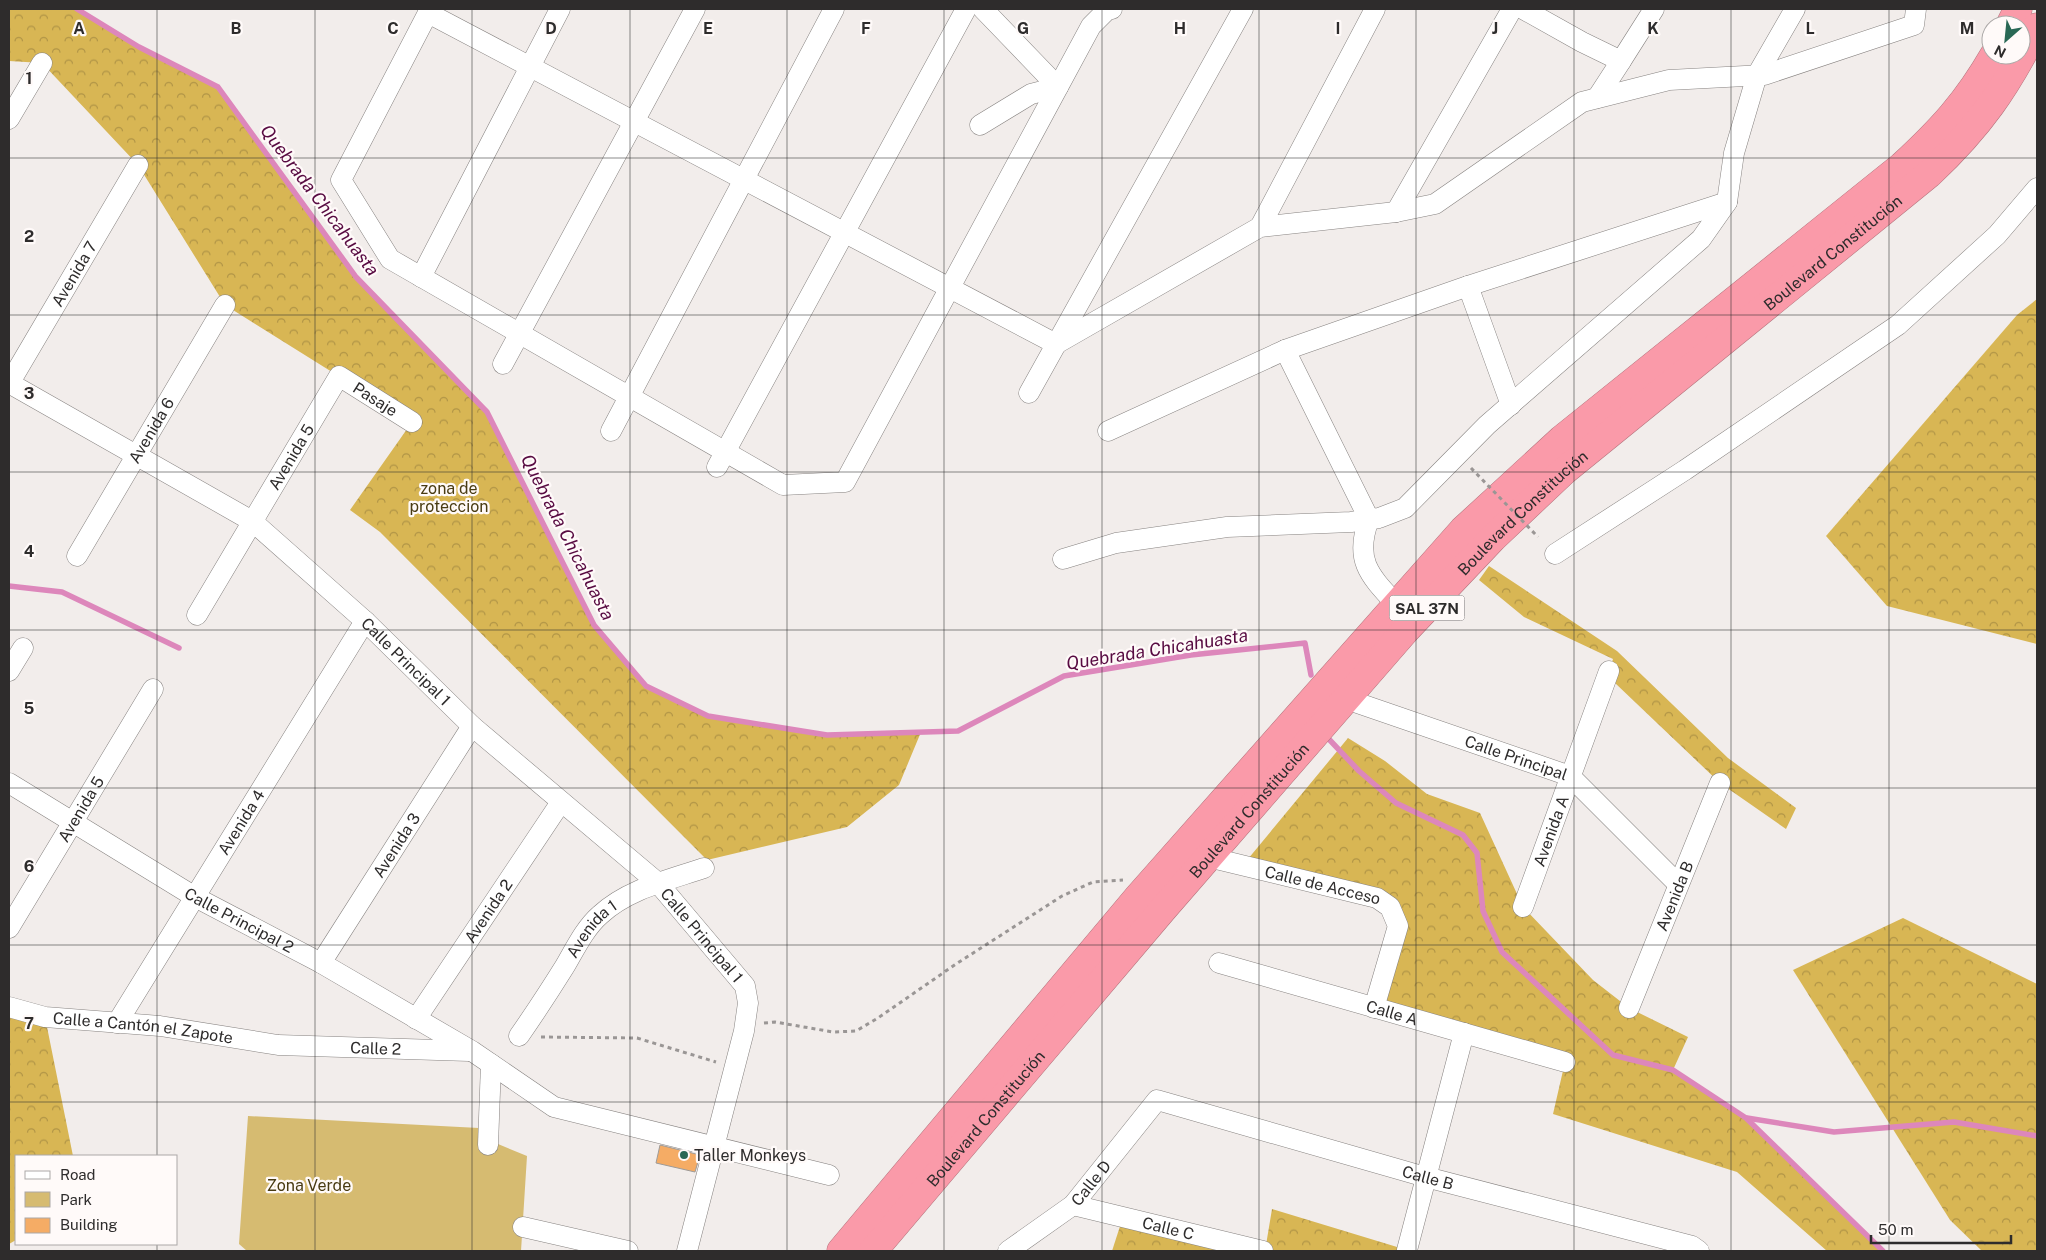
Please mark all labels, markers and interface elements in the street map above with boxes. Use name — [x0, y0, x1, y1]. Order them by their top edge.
north arrow — [1981, 15, 2031, 65]
text: A — [73, 19, 85, 38]
text: B — [231, 19, 242, 38]
text: C — [387, 19, 399, 38]
text: D — [545, 19, 557, 38]
text: E — [703, 19, 713, 38]
text: F — [861, 19, 871, 38]
text: G — [1017, 19, 1029, 38]
text: H — [1174, 19, 1186, 38]
text: I — [1336, 19, 1340, 38]
text: J — [1492, 19, 1498, 38]
text: K — [1647, 19, 1659, 38]
text: L — [1805, 19, 1815, 38]
text: M — [1960, 19, 1974, 38]
text: N — [1992, 42, 2009, 61]
text: 1 — [26, 69, 32, 88]
water label: Quebrada Chicahuasta — [256, 120, 384, 280]
street label: Boulevard Constitución — [1760, 191, 1906, 314]
text: 2 — [24, 227, 34, 246]
street label: Avenida 7 — [47, 238, 101, 310]
street label: Pasaje — [350, 378, 401, 420]
text: 3 — [24, 384, 34, 403]
street label: Avenida 6 — [124, 394, 178, 466]
street label: Avenida 5 — [264, 421, 318, 493]
street label: Boulevard Constitución — [1454, 446, 1591, 579]
water label: Quebrada Chicahuasta — [517, 450, 619, 624]
park label: zona de proteccion — [410, 479, 488, 516]
text: 4 — [24, 542, 35, 561]
road number: SAL 37N — [1390, 596, 1464, 620]
street label: Calle Principal 1 — [357, 613, 455, 709]
water label: Quebrada Chicahuasta — [1065, 624, 1249, 674]
text: 5 — [24, 699, 35, 718]
street label: Calle Principal — [1462, 731, 1570, 784]
street label: Boulevard Constitución — [1185, 739, 1313, 882]
street label: Avenida 5 — [54, 773, 108, 845]
street label: Avenida 4 — [214, 786, 268, 858]
street label: Avenida A — [1529, 793, 1572, 869]
street label: Avenida 3 — [369, 809, 424, 881]
text: 6 — [24, 857, 34, 876]
street label: Avenida B — [1652, 858, 1697, 934]
street label: Calle de Acceso — [1263, 862, 1383, 908]
street label: Avenida 2 — [460, 876, 516, 946]
street label: Calle Principal 2 — [181, 883, 297, 957]
street label: Calle Principal 1 — [657, 884, 747, 986]
street label: Avenida 1 — [562, 896, 620, 961]
street label: Calle A — [1364, 996, 1420, 1029]
street label: Calle a Cantón el Zapote — [52, 1008, 235, 1047]
text: 7 — [24, 1014, 34, 1033]
street label: Calle 2 — [350, 1038, 402, 1058]
street label: Boulevard Constitución — [922, 1046, 1049, 1190]
place label: Taller Monkeys — [694, 1146, 806, 1165]
marker: Taller Monkeys — [678, 1149, 690, 1161]
legend — [15, 1155, 178, 1245]
street label: Calle D — [1067, 1156, 1115, 1209]
street label: Calle B — [1400, 1161, 1456, 1193]
text: Road — [60, 1166, 96, 1183]
park label: Zona Verde — [267, 1176, 351, 1195]
text: Park — [60, 1191, 92, 1208]
scale bar — [1871, 1212, 2011, 1244]
street label: Calle C — [1140, 1213, 1196, 1243]
text: Building — [60, 1216, 118, 1233]
text: 50 m — [1878, 1221, 1913, 1238]

